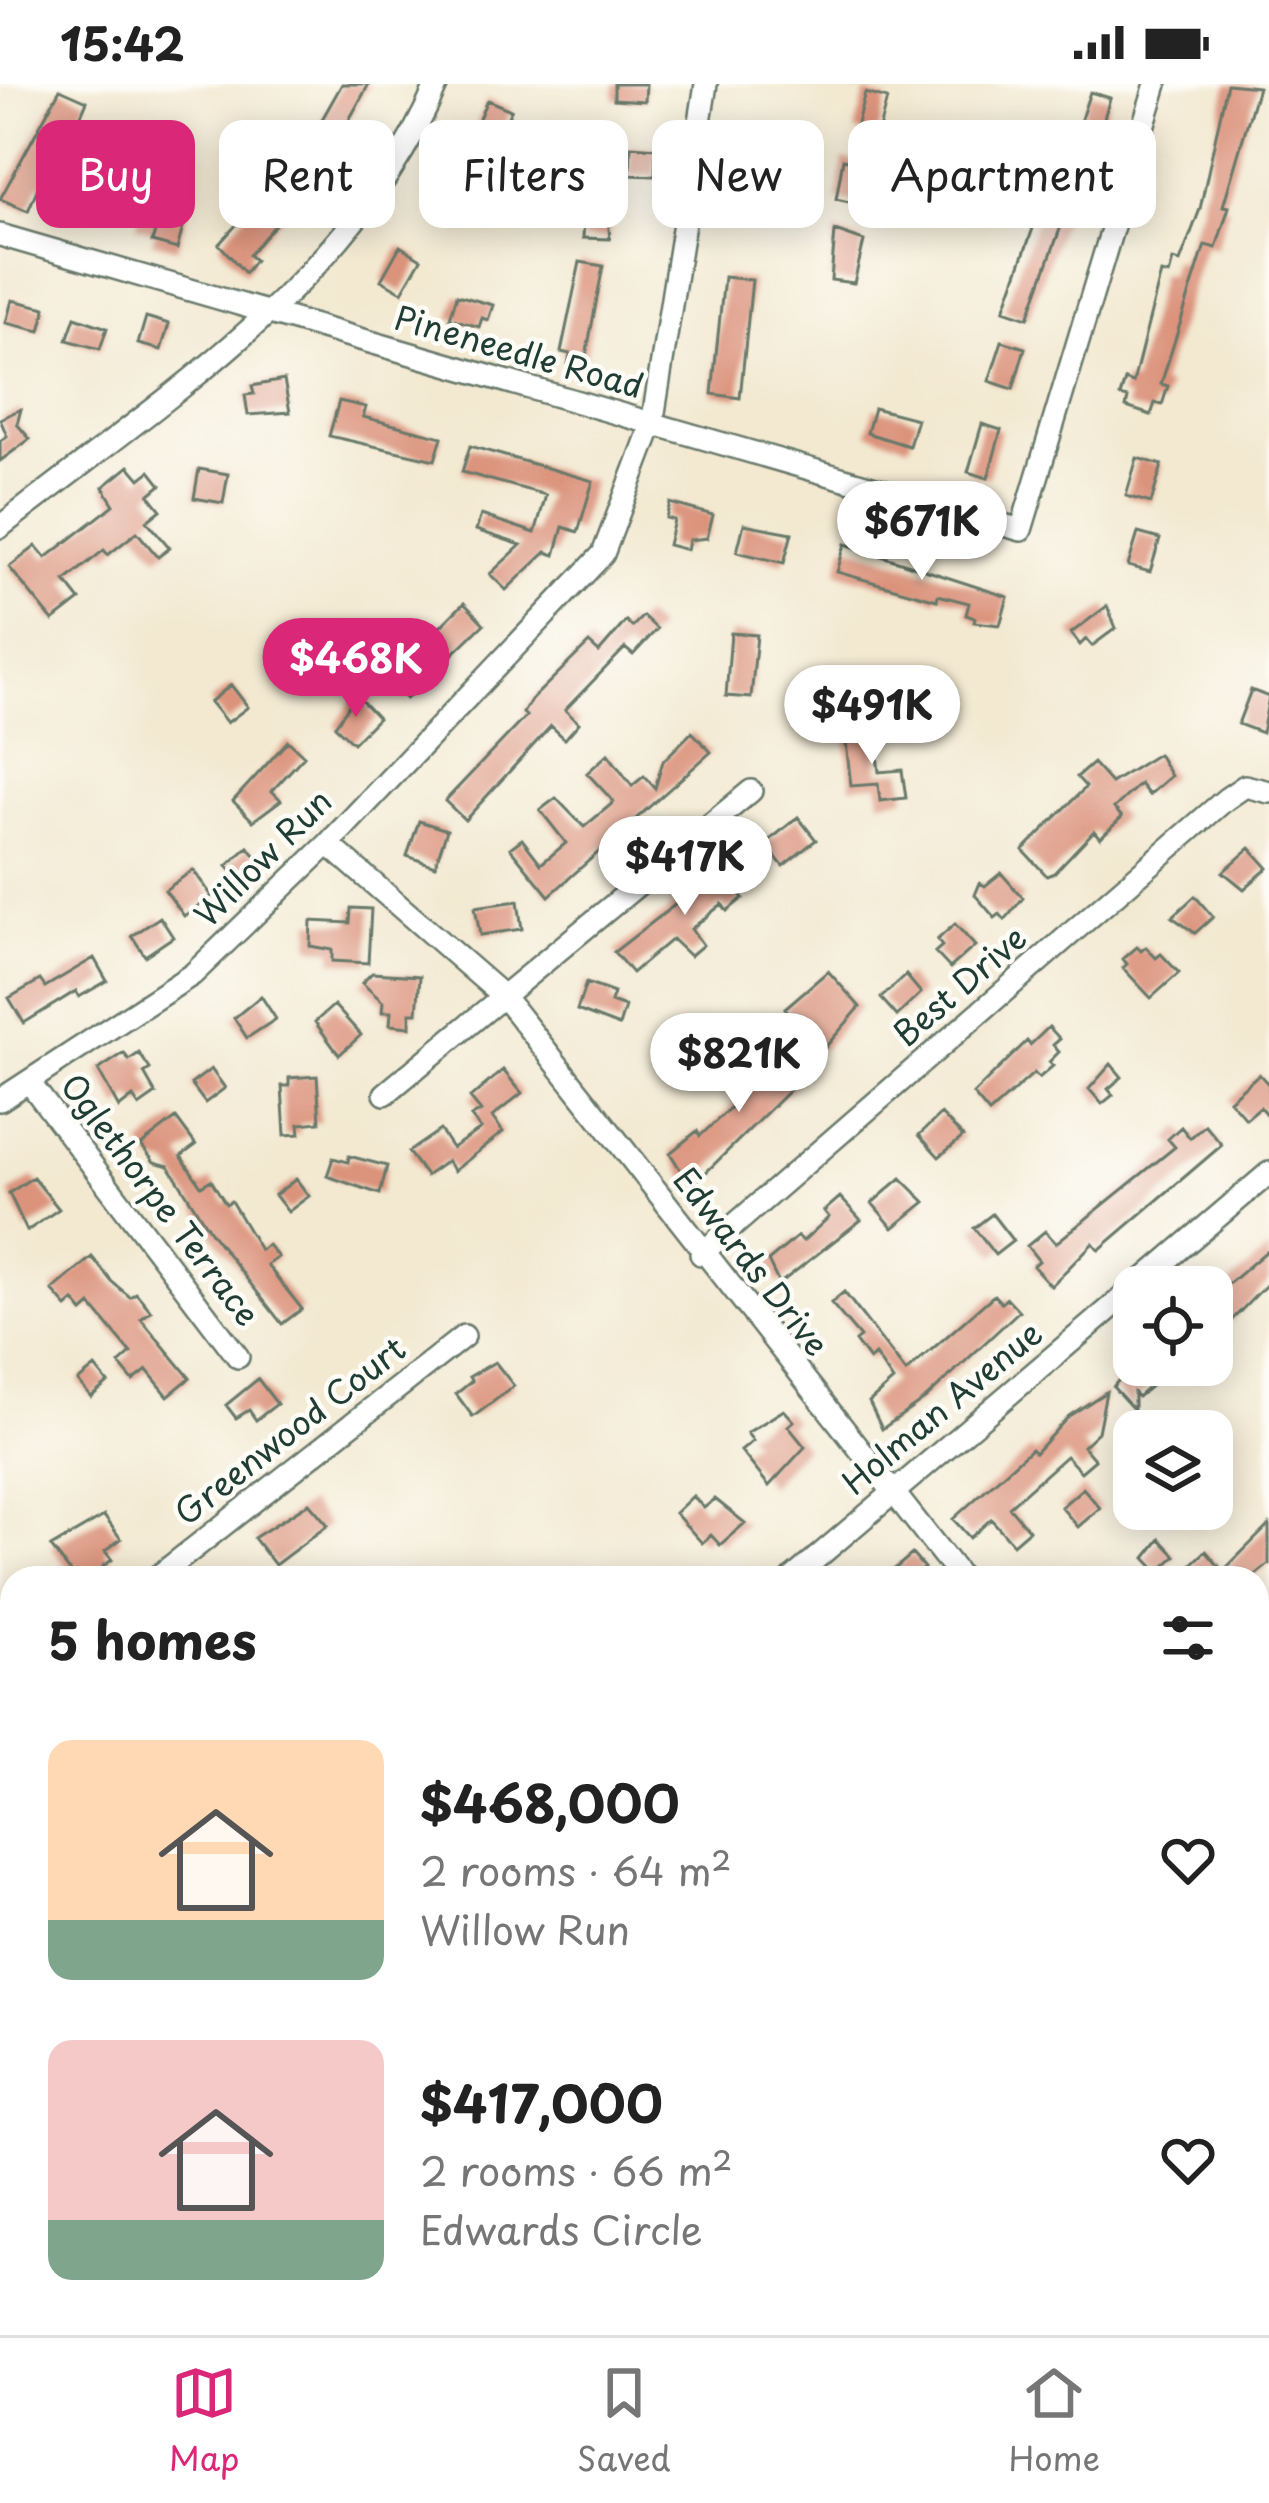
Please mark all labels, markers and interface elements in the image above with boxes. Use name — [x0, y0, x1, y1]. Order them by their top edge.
text: 15:42 — [60, 8, 185, 76]
chip: Buy — [36, 120, 195, 228]
chip: Rent — [219, 120, 395, 228]
chip: Filters — [419, 120, 628, 228]
chip: New — [652, 120, 824, 228]
chip: Apartment — [848, 120, 1156, 228]
street label: Pineneedle Road — [389, 291, 650, 409]
pin: $671K — [838, 481, 1006, 583]
text: $671K — [864, 490, 980, 549]
pin: $468K — [272, 618, 440, 720]
text: $468K — [290, 627, 422, 686]
pin: $491K — [788, 665, 956, 767]
text: $491K — [811, 674, 933, 733]
street label: Willow Run — [181, 776, 342, 937]
pin: $417K — [601, 816, 769, 918]
text: $417K — [625, 825, 745, 884]
street label: Best Drive — [881, 912, 1037, 1057]
pin: $821K — [655, 1013, 823, 1115]
text: $821K — [677, 1022, 801, 1081]
street label: Oglethorpe Terrace — [50, 1062, 273, 1336]
street label: Edwards Drive — [663, 1156, 842, 1366]
map controls — [1113, 1266, 1233, 1530]
button: locate — [1113, 1266, 1233, 1386]
street label: Holman Avenue — [830, 1308, 1052, 1505]
street label: Greenwood Court — [162, 1323, 415, 1536]
button: layers — [1113, 1410, 1233, 1530]
text: 5 homes — [48, 1600, 257, 1677]
icon: filters — [1155, 1605, 1221, 1671]
text: $468,000 — [420, 1763, 680, 1840]
icon: home — [144, 1788, 288, 1932]
icon: heart — [1155, 1827, 1221, 1893]
text: 2 rooms · 64 m² — [420, 1840, 732, 1899]
text: Willow Run — [420, 1899, 630, 1958]
text: $417,000 — [420, 2063, 663, 2140]
icon: home — [144, 2088, 288, 2232]
icon: heart — [1155, 2127, 1221, 2193]
text: 2 rooms · 66 m² — [420, 2140, 733, 2199]
text: Edwards Circle — [420, 2199, 703, 2258]
tab: Map — [169, 2360, 239, 2482]
tab: Saved — [577, 2360, 671, 2482]
tab: Home — [1008, 2360, 1100, 2482]

